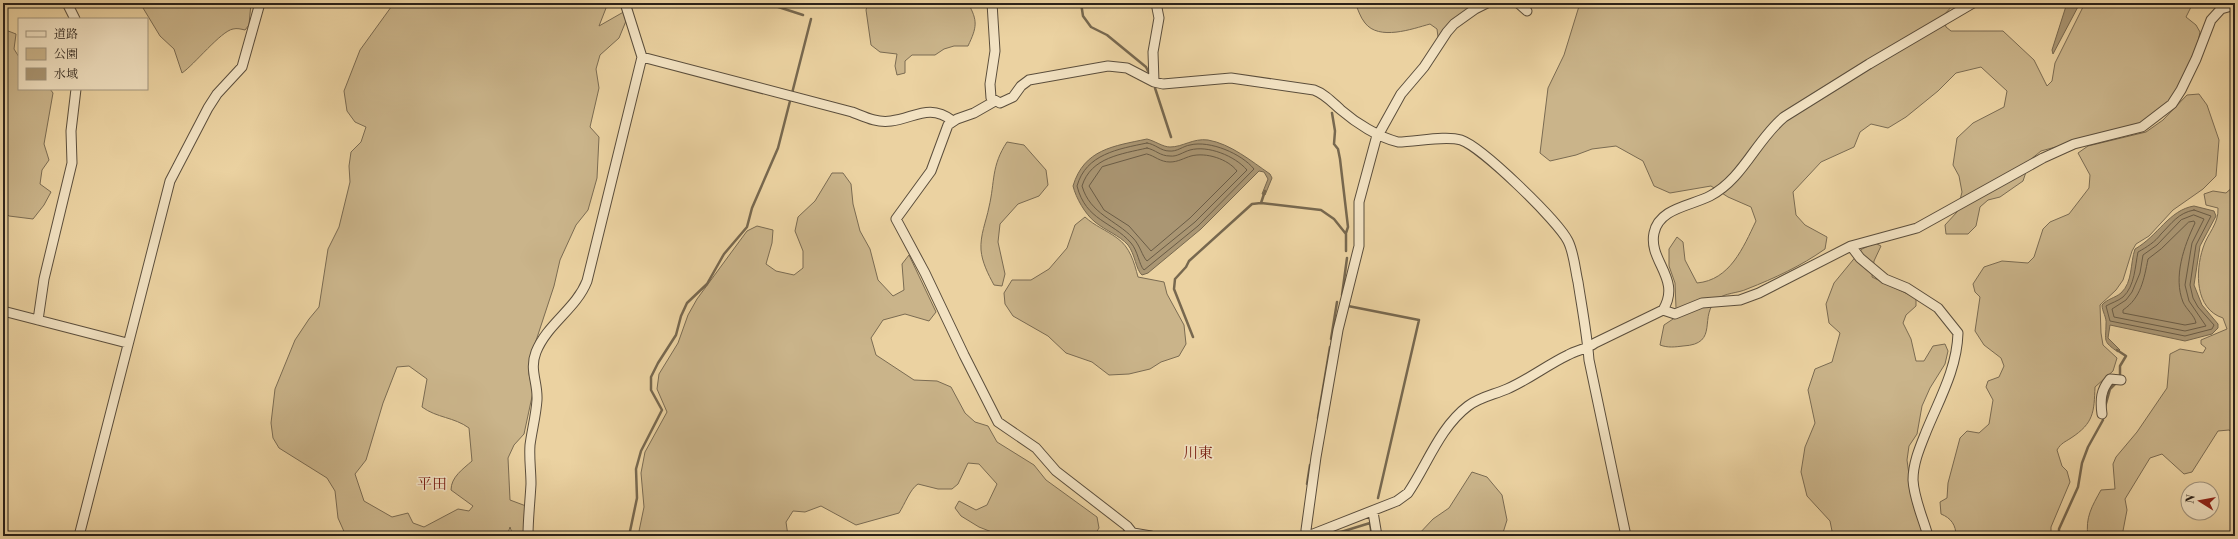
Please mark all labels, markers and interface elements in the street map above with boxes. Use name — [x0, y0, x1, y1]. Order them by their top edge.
legend — [18, 18, 148, 90]
text: 道路 — [54, 27, 78, 42]
text: 公園 — [54, 47, 78, 62]
text: 水域 — [54, 67, 78, 82]
district label: 川東 — [1183, 444, 1213, 463]
district label: 平田 — [417, 475, 447, 494]
north arrow — [2180, 481, 2220, 521]
text: N — [2183, 493, 2199, 505]

